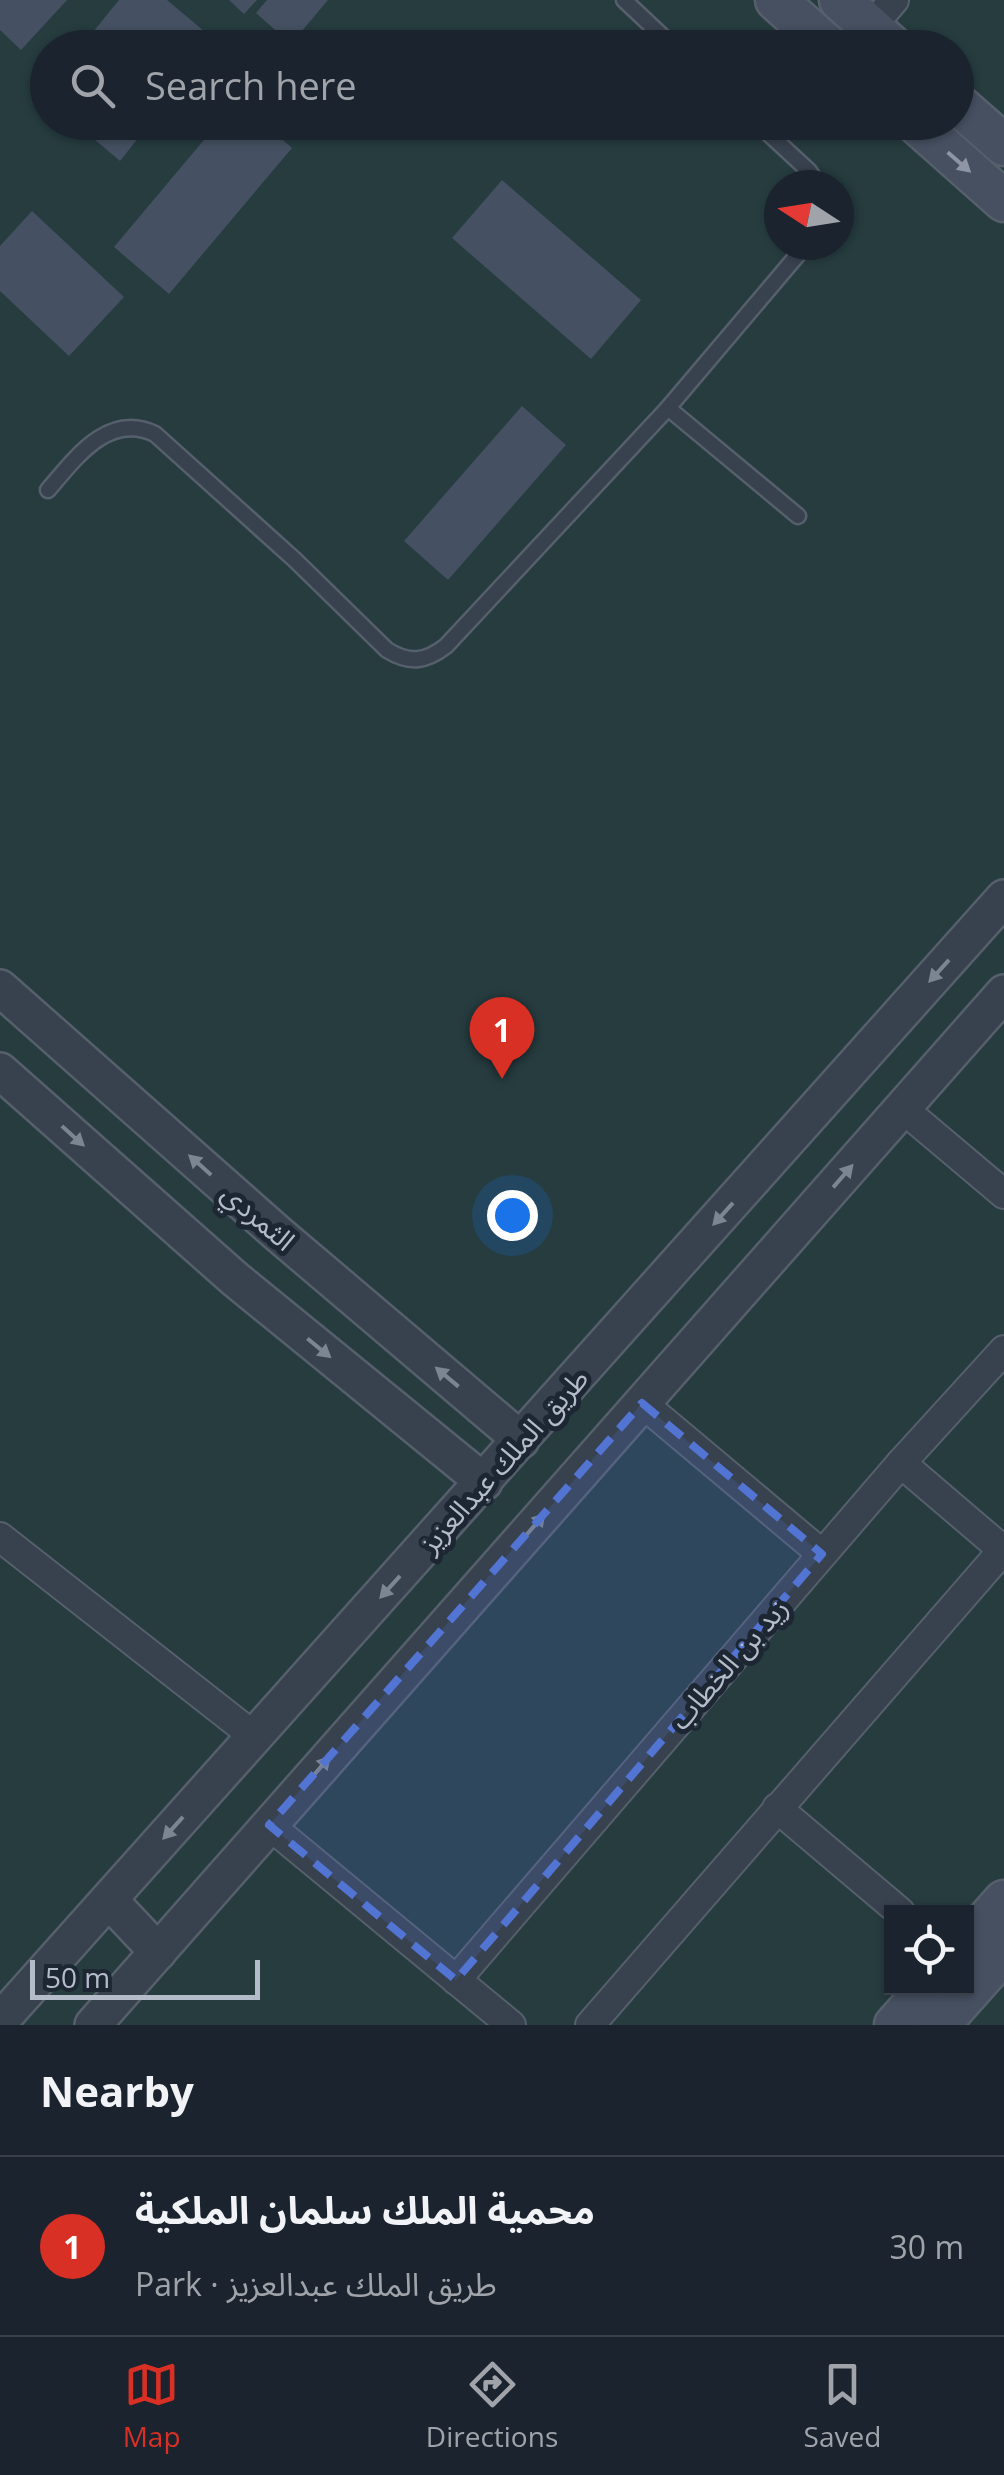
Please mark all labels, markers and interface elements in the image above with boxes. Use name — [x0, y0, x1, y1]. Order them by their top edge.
search box — [30, 30, 974, 140]
icon: search — [65, 58, 120, 113]
text: Search here — [145, 59, 357, 111]
one-way arrow — [947, 150, 972, 172]
north arrow — [764, 170, 854, 260]
one-way arrow — [929, 958, 951, 983]
pin: 1 — [470, 996, 534, 1079]
one-way arrow — [60, 1124, 85, 1146]
one-way arrow — [188, 1155, 213, 1177]
one-way arrow — [831, 1164, 853, 1189]
street label: الثمردي — [212, 1174, 304, 1261]
your location — [487, 1190, 538, 1241]
one-way arrow — [712, 1201, 734, 1226]
one-way arrow — [306, 1337, 332, 1358]
street label: طريق الملك عبدالعزيز — [409, 1360, 596, 1561]
one-way arrow — [434, 1367, 459, 1389]
one-way arrow — [523, 1513, 545, 1538]
one-way arrow — [379, 1574, 401, 1599]
street label: زيد بن الخطاب — [660, 1589, 796, 1737]
one-way arrow — [308, 1756, 330, 1781]
one-way arrow — [162, 1816, 185, 1840]
map controls — [884, 1905, 974, 1995]
button: locate — [884, 1905, 974, 1995]
scale bar — [30, 1955, 260, 2000]
text: 50 m — [45, 1958, 110, 1996]
text: Nearby — [40, 2062, 194, 2119]
text: محمية الملك سلمان الملكية — [135, 2183, 595, 2235]
text: 1 — [63, 2225, 82, 2268]
text: 30 m — [889, 2225, 964, 2268]
text: Park · طريق الملك عبدالعزيز — [135, 2262, 497, 2305]
tab: Map — [123, 2357, 181, 2455]
tab: Directions — [426, 2357, 558, 2455]
tab: Saved — [804, 2357, 881, 2455]

